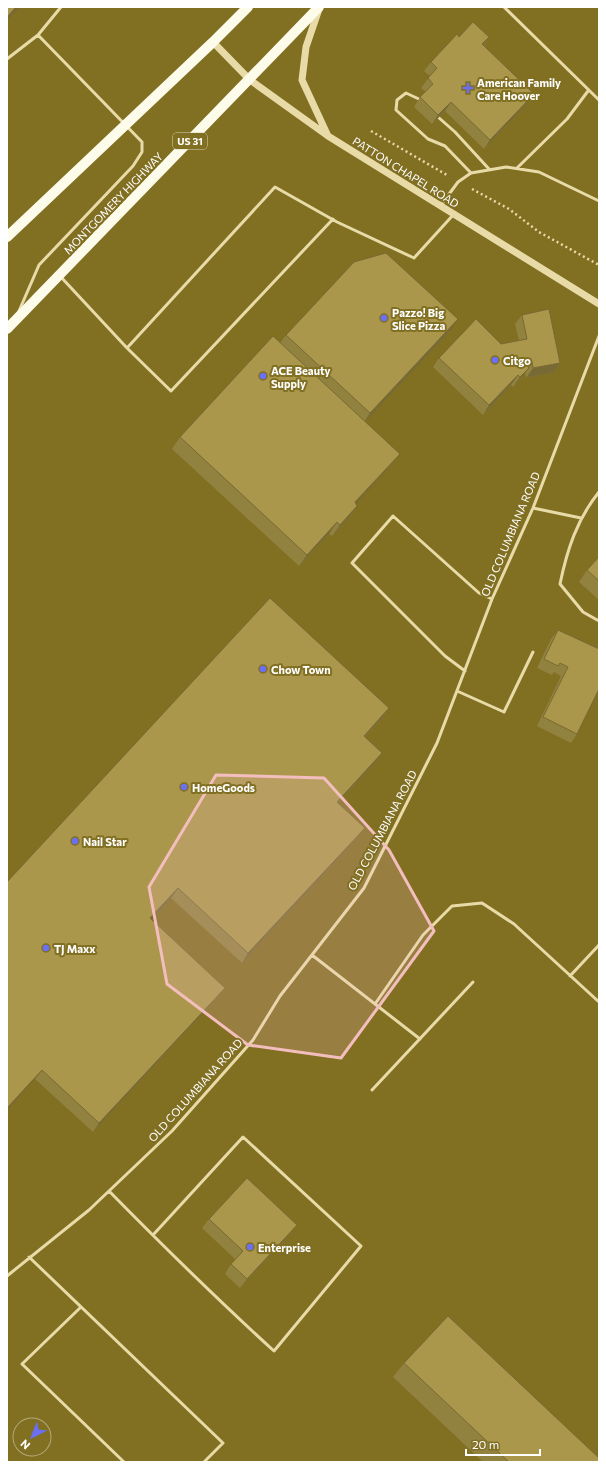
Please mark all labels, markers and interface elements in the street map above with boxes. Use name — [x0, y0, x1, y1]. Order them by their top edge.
place label: American Family Care Hoover — [477, 76, 561, 102]
marker: American Family Care Hoover — [462, 82, 474, 94]
road number: US 31 — [173, 133, 207, 149]
street label: PATTON CHAPEL ROAD — [350, 134, 462, 210]
street label: MONTGOMERY HIGHWAY — [61, 149, 165, 257]
place label: Pazzo! Big Slice Pizza — [392, 306, 445, 332]
marker: Pazzo! Big Slice Pizza — [379, 313, 389, 323]
place label: Citgo — [503, 354, 531, 367]
marker: Citgo — [490, 355, 500, 365]
place label: ACE Beauty Supply — [271, 364, 331, 390]
marker: ACE Beauty Supply — [258, 371, 268, 381]
street label: OLD COLUMBIANA ROAD — [478, 470, 542, 598]
place label: Chow Town — [271, 663, 331, 676]
marker: Chow Town — [258, 664, 268, 674]
street label: OLD COLUMBIANA ROAD — [345, 768, 419, 892]
place label: HomeGoods — [192, 781, 255, 794]
marker: HomeGoods — [179, 782, 189, 792]
place label: Nail Star — [83, 835, 127, 848]
marker: Nail Star — [70, 836, 80, 846]
place label: TJ Maxx — [54, 942, 96, 956]
marker: TJ Maxx — [41, 943, 51, 953]
street label: OLD COLUMBIANA ROAD — [145, 1036, 245, 1144]
place label: Enterprise — [258, 1241, 311, 1254]
marker: Enterprise — [245, 1242, 255, 1252]
north arrow — [12, 1417, 52, 1457]
scale bar — [466, 1431, 540, 1457]
text: N — [18, 1437, 32, 1452]
text: 20 m — [472, 1437, 499, 1451]

